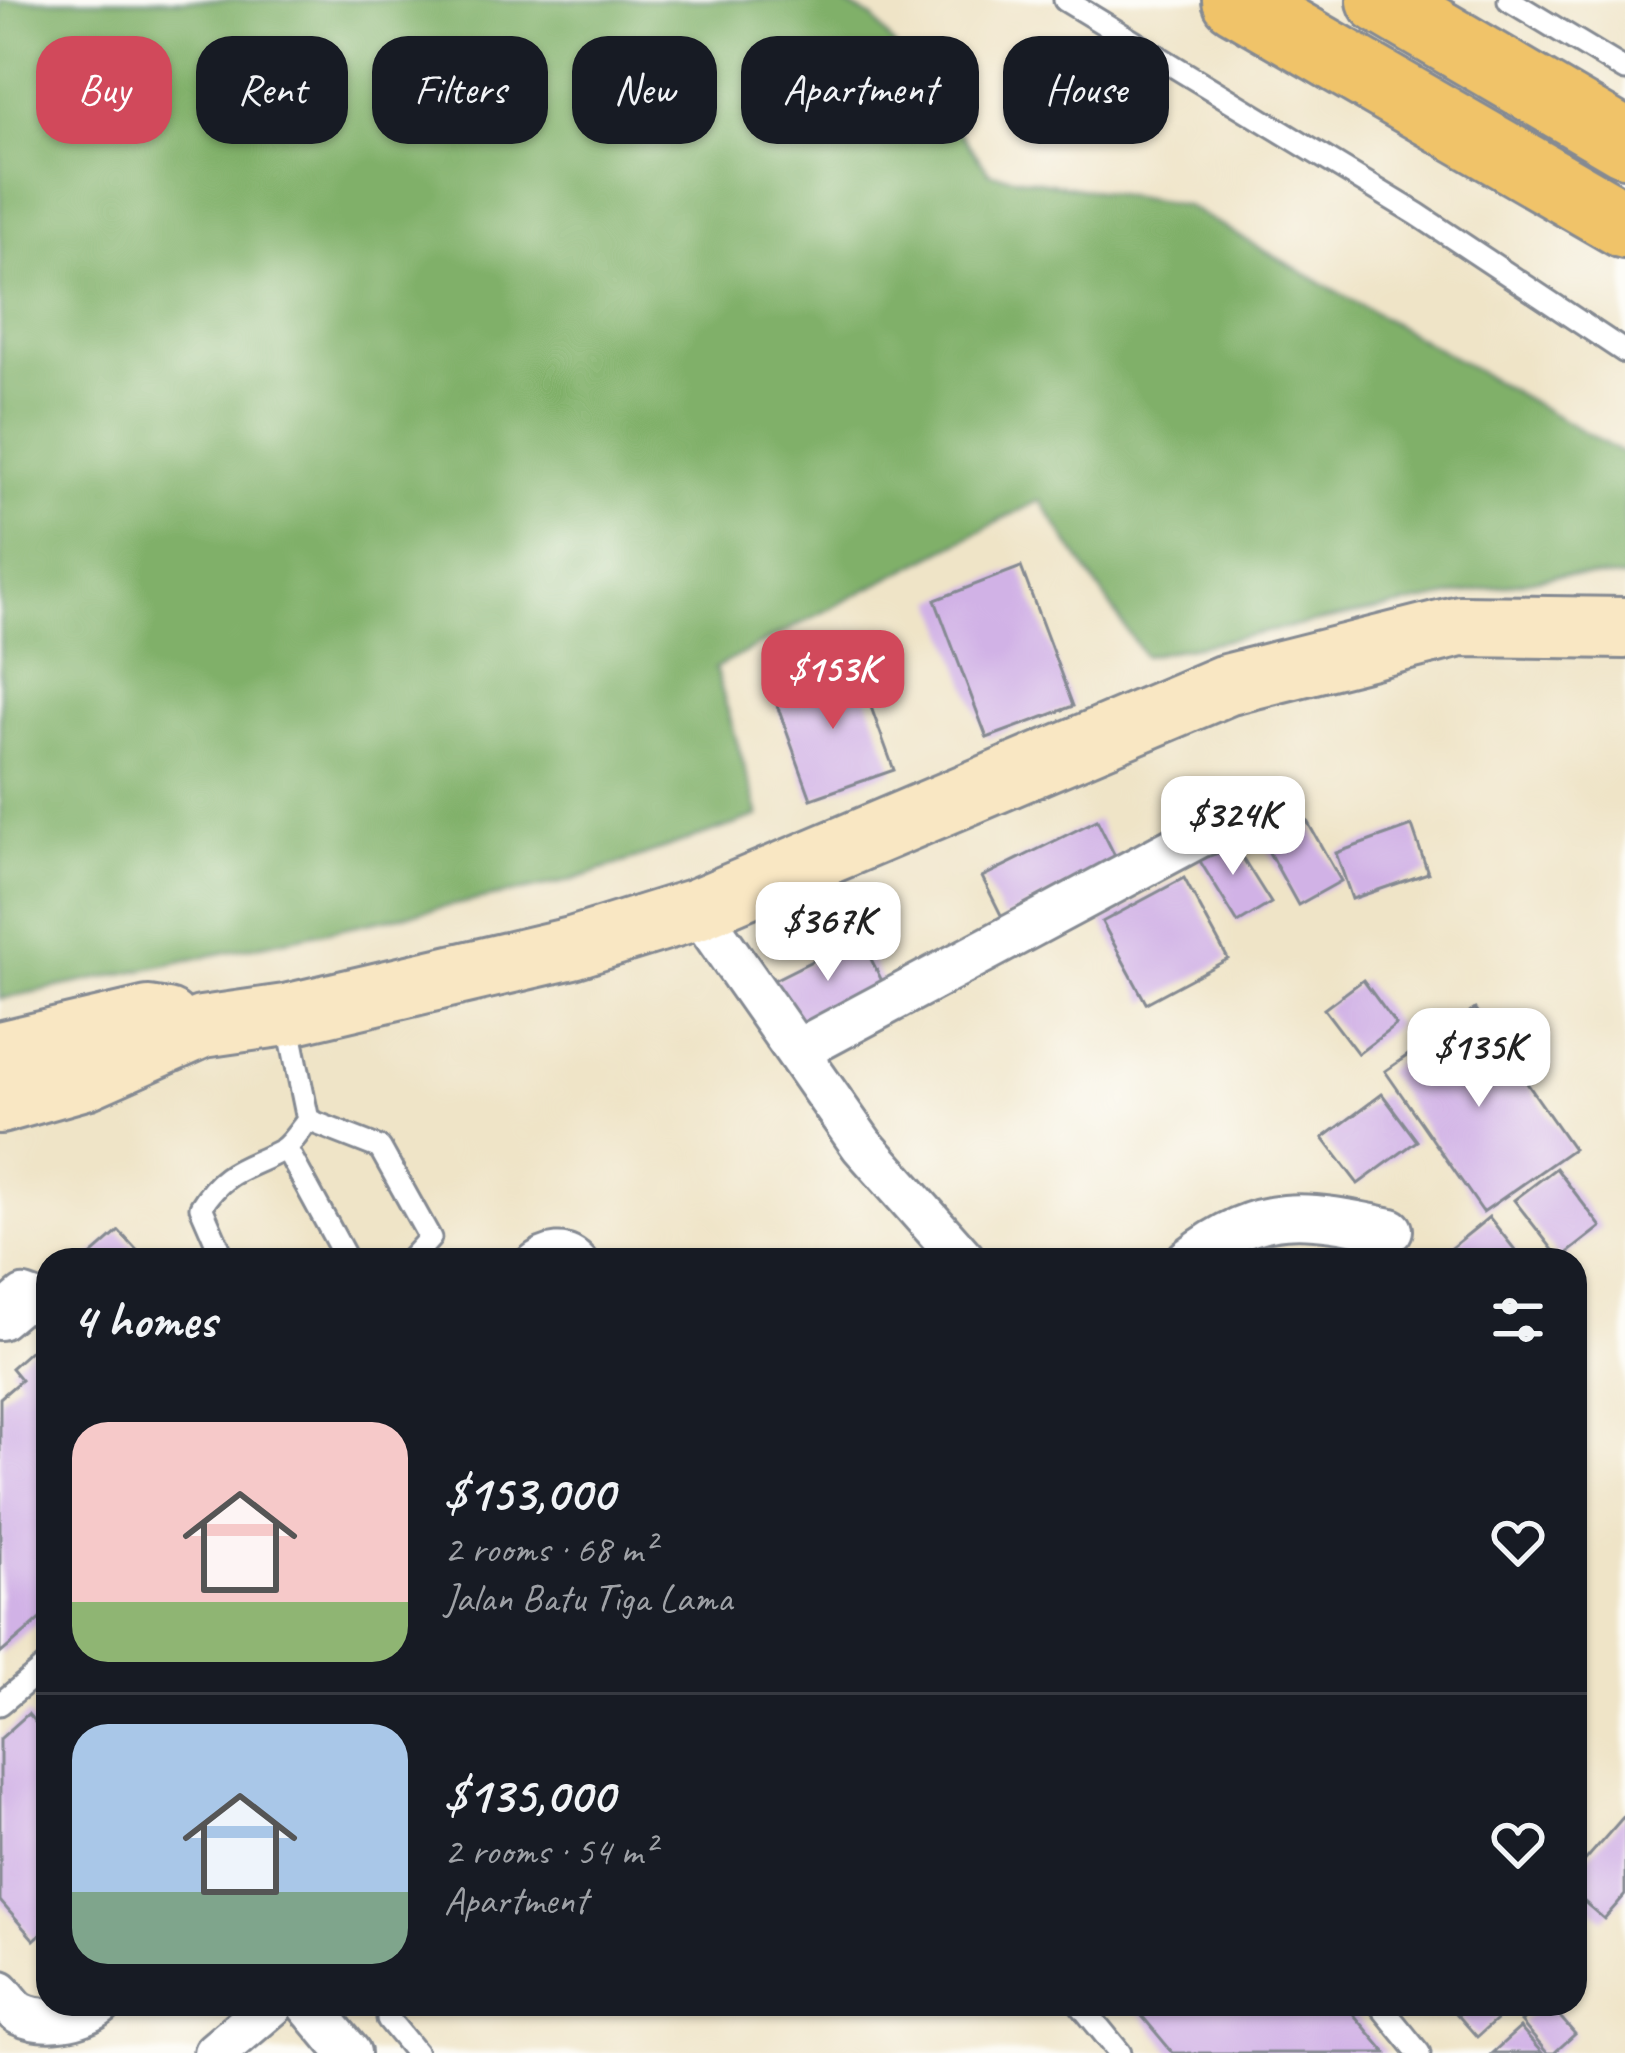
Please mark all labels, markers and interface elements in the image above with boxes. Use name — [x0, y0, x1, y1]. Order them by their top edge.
chip: Buy — [36, 36, 172, 144]
chip: Rent — [196, 36, 348, 144]
chip: Filters — [372, 36, 548, 144]
chip: New — [572, 36, 717, 144]
chip: Apartment — [741, 36, 979, 144]
chip: House — [1003, 36, 1169, 144]
pin: $153K — [749, 630, 917, 732]
text: $153K — [788, 644, 878, 693]
pin: $324K — [1149, 776, 1317, 878]
text: $324K — [1188, 790, 1278, 839]
pin: $367K — [744, 882, 912, 984]
text: $367K — [783, 896, 873, 945]
pin: $135K — [1395, 1008, 1563, 1110]
text: $135K — [1434, 1022, 1524, 1071]
icon: filters — [1485, 1287, 1551, 1353]
text: 4 homes — [72, 1288, 216, 1352]
text: $153,000 — [444, 1461, 614, 1525]
icon: home — [168, 1470, 312, 1614]
icon: heart — [1485, 1509, 1551, 1575]
text: 2 rooms · 68 m² — [444, 1525, 655, 1574]
text: Jalan Batu Tiga Lama — [444, 1574, 732, 1623]
text: $135,000 — [444, 1763, 614, 1827]
icon: home — [168, 1772, 312, 1916]
icon: heart — [1485, 1811, 1551, 1877]
text: 2 rooms · 54 m² — [444, 1827, 655, 1876]
text: Apartment — [444, 1876, 587, 1925]

